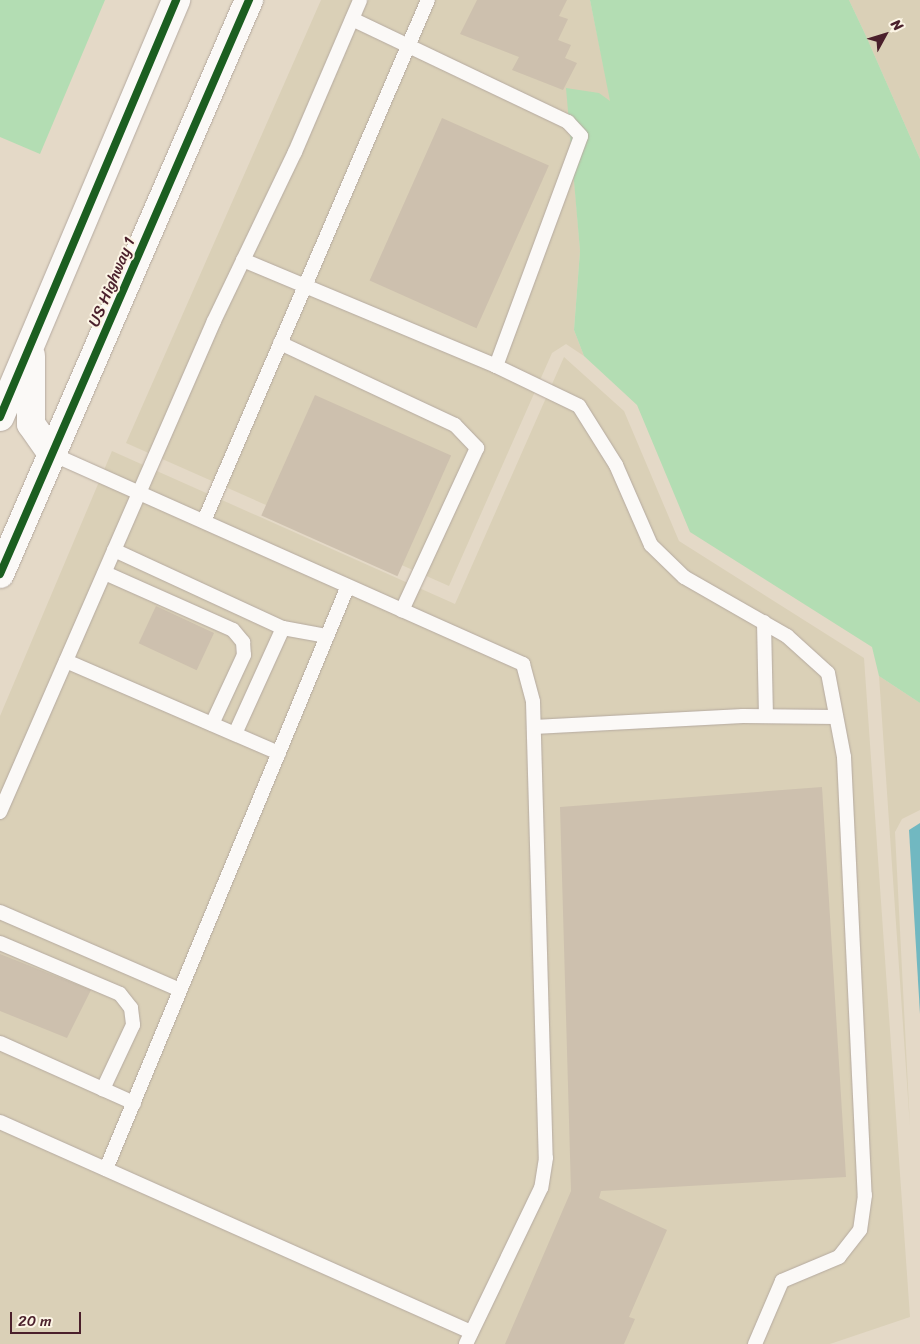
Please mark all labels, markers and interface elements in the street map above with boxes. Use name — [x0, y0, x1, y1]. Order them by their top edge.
north arrow — [860, 10, 910, 60]
text: N — [884, 14, 910, 37]
street label: US Highway 1 — [85, 234, 139, 330]
scale bar — [12, 1302, 84, 1334]
text: 20 m — [18, 1308, 52, 1334]

